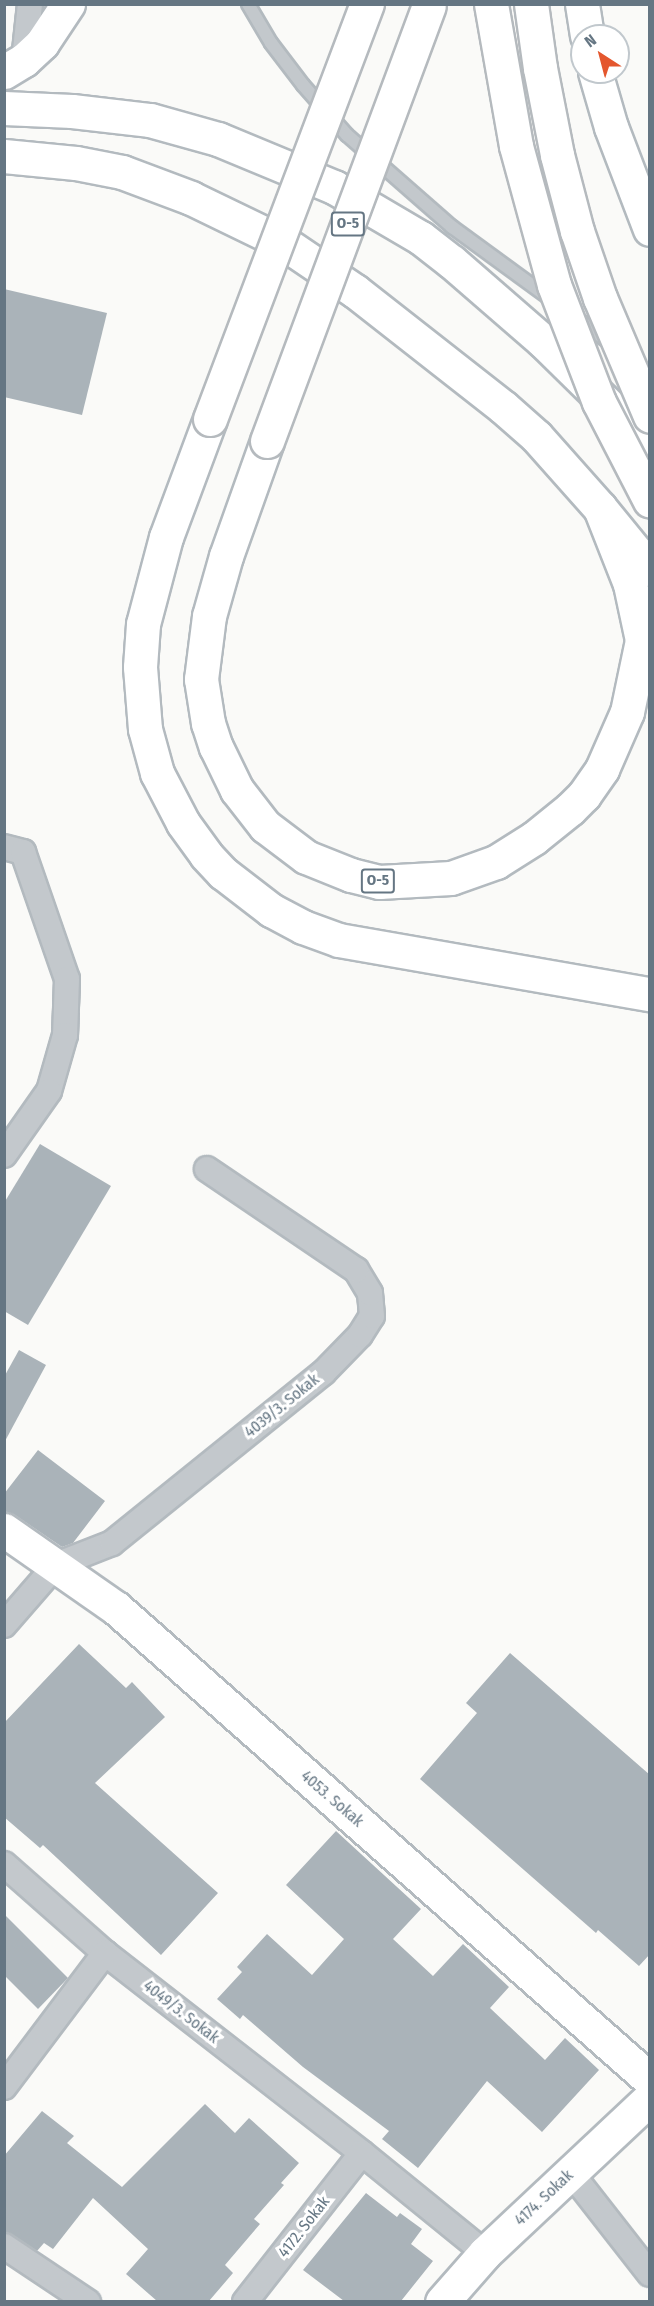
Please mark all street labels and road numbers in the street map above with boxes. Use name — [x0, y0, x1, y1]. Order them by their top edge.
road number: O-5 — [330, 212, 366, 236]
road number: O-5 — [360, 869, 396, 893]
street label: 4039/3. Sokak — [241, 1370, 323, 1442]
street label: 4053. Sokak — [297, 1767, 367, 1831]
street label: 4049/3. Sokak — [139, 1976, 223, 2048]
street label: 4174. Sokak — [511, 2166, 577, 2230]
street label: 4172. Sokak — [274, 2193, 334, 2261]

